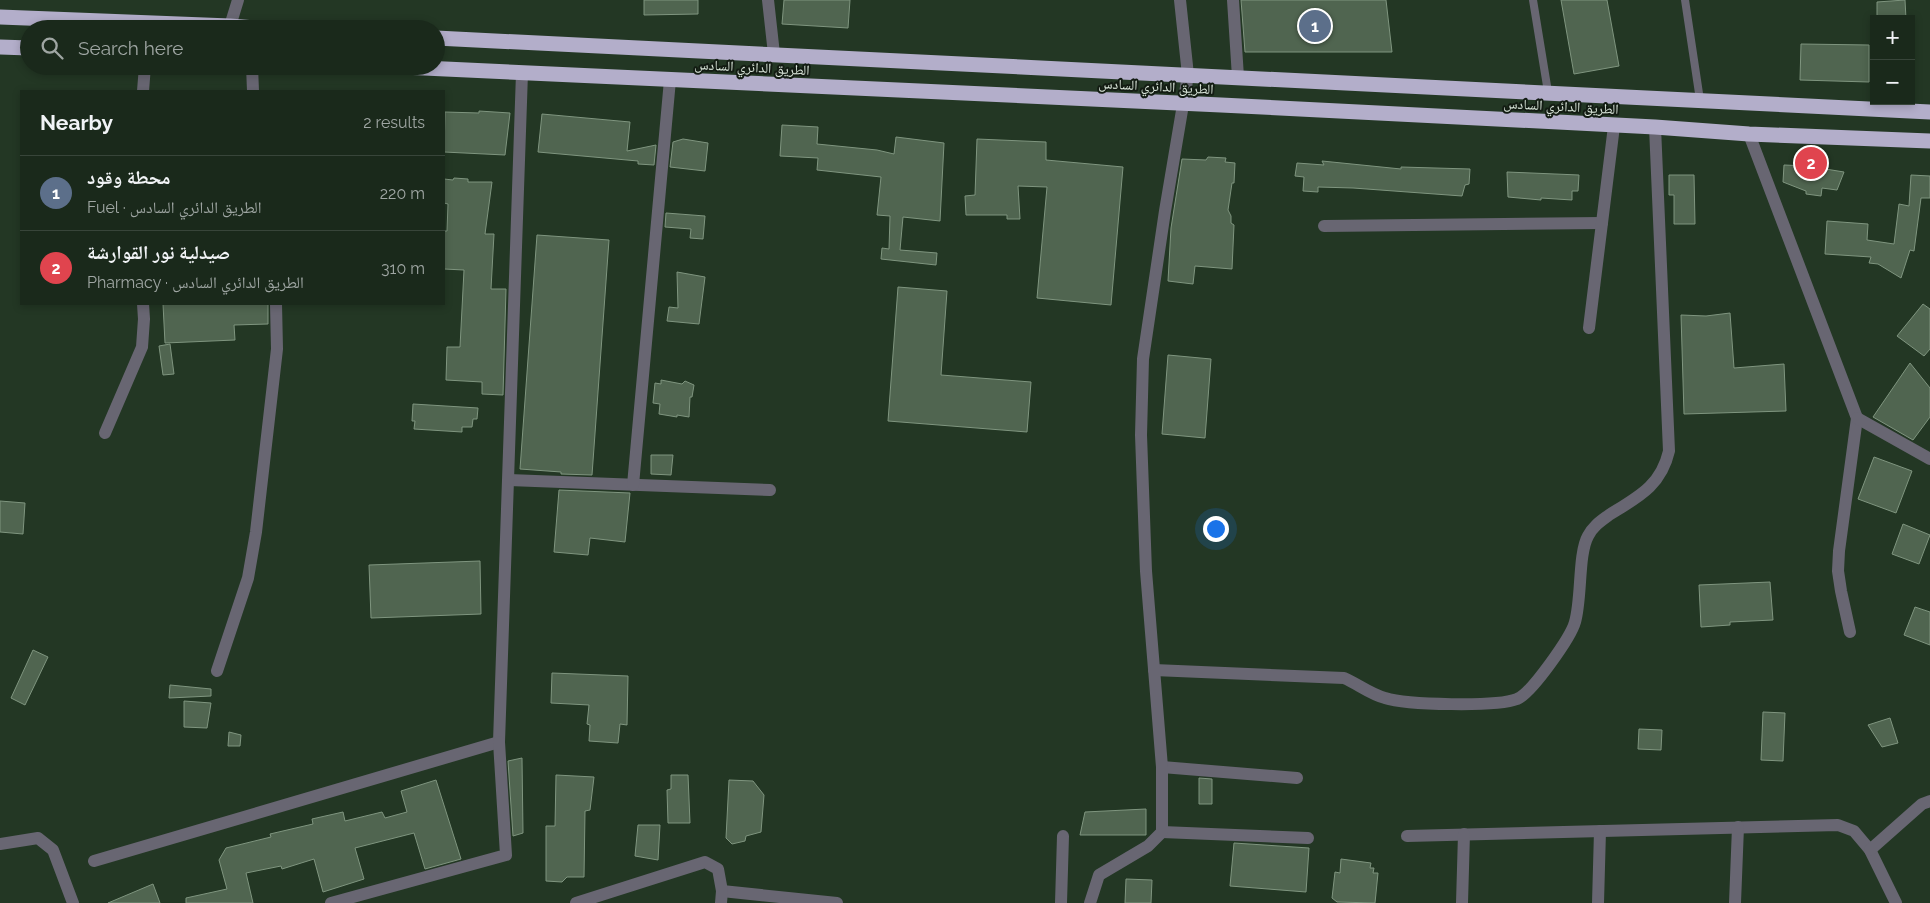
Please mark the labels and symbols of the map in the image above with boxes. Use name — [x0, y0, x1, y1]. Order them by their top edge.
pin: 1 — [1299, 7, 1331, 45]
street label: الطريق الدائري السادس — [694, 56, 810, 82]
street label: الطريق الدائري السادس — [1098, 75, 1214, 101]
street label: الطريق الدائري السادس — [1503, 95, 1619, 121]
pin: 2 — [1795, 144, 1827, 182]
your location — [1203, 516, 1229, 542]

